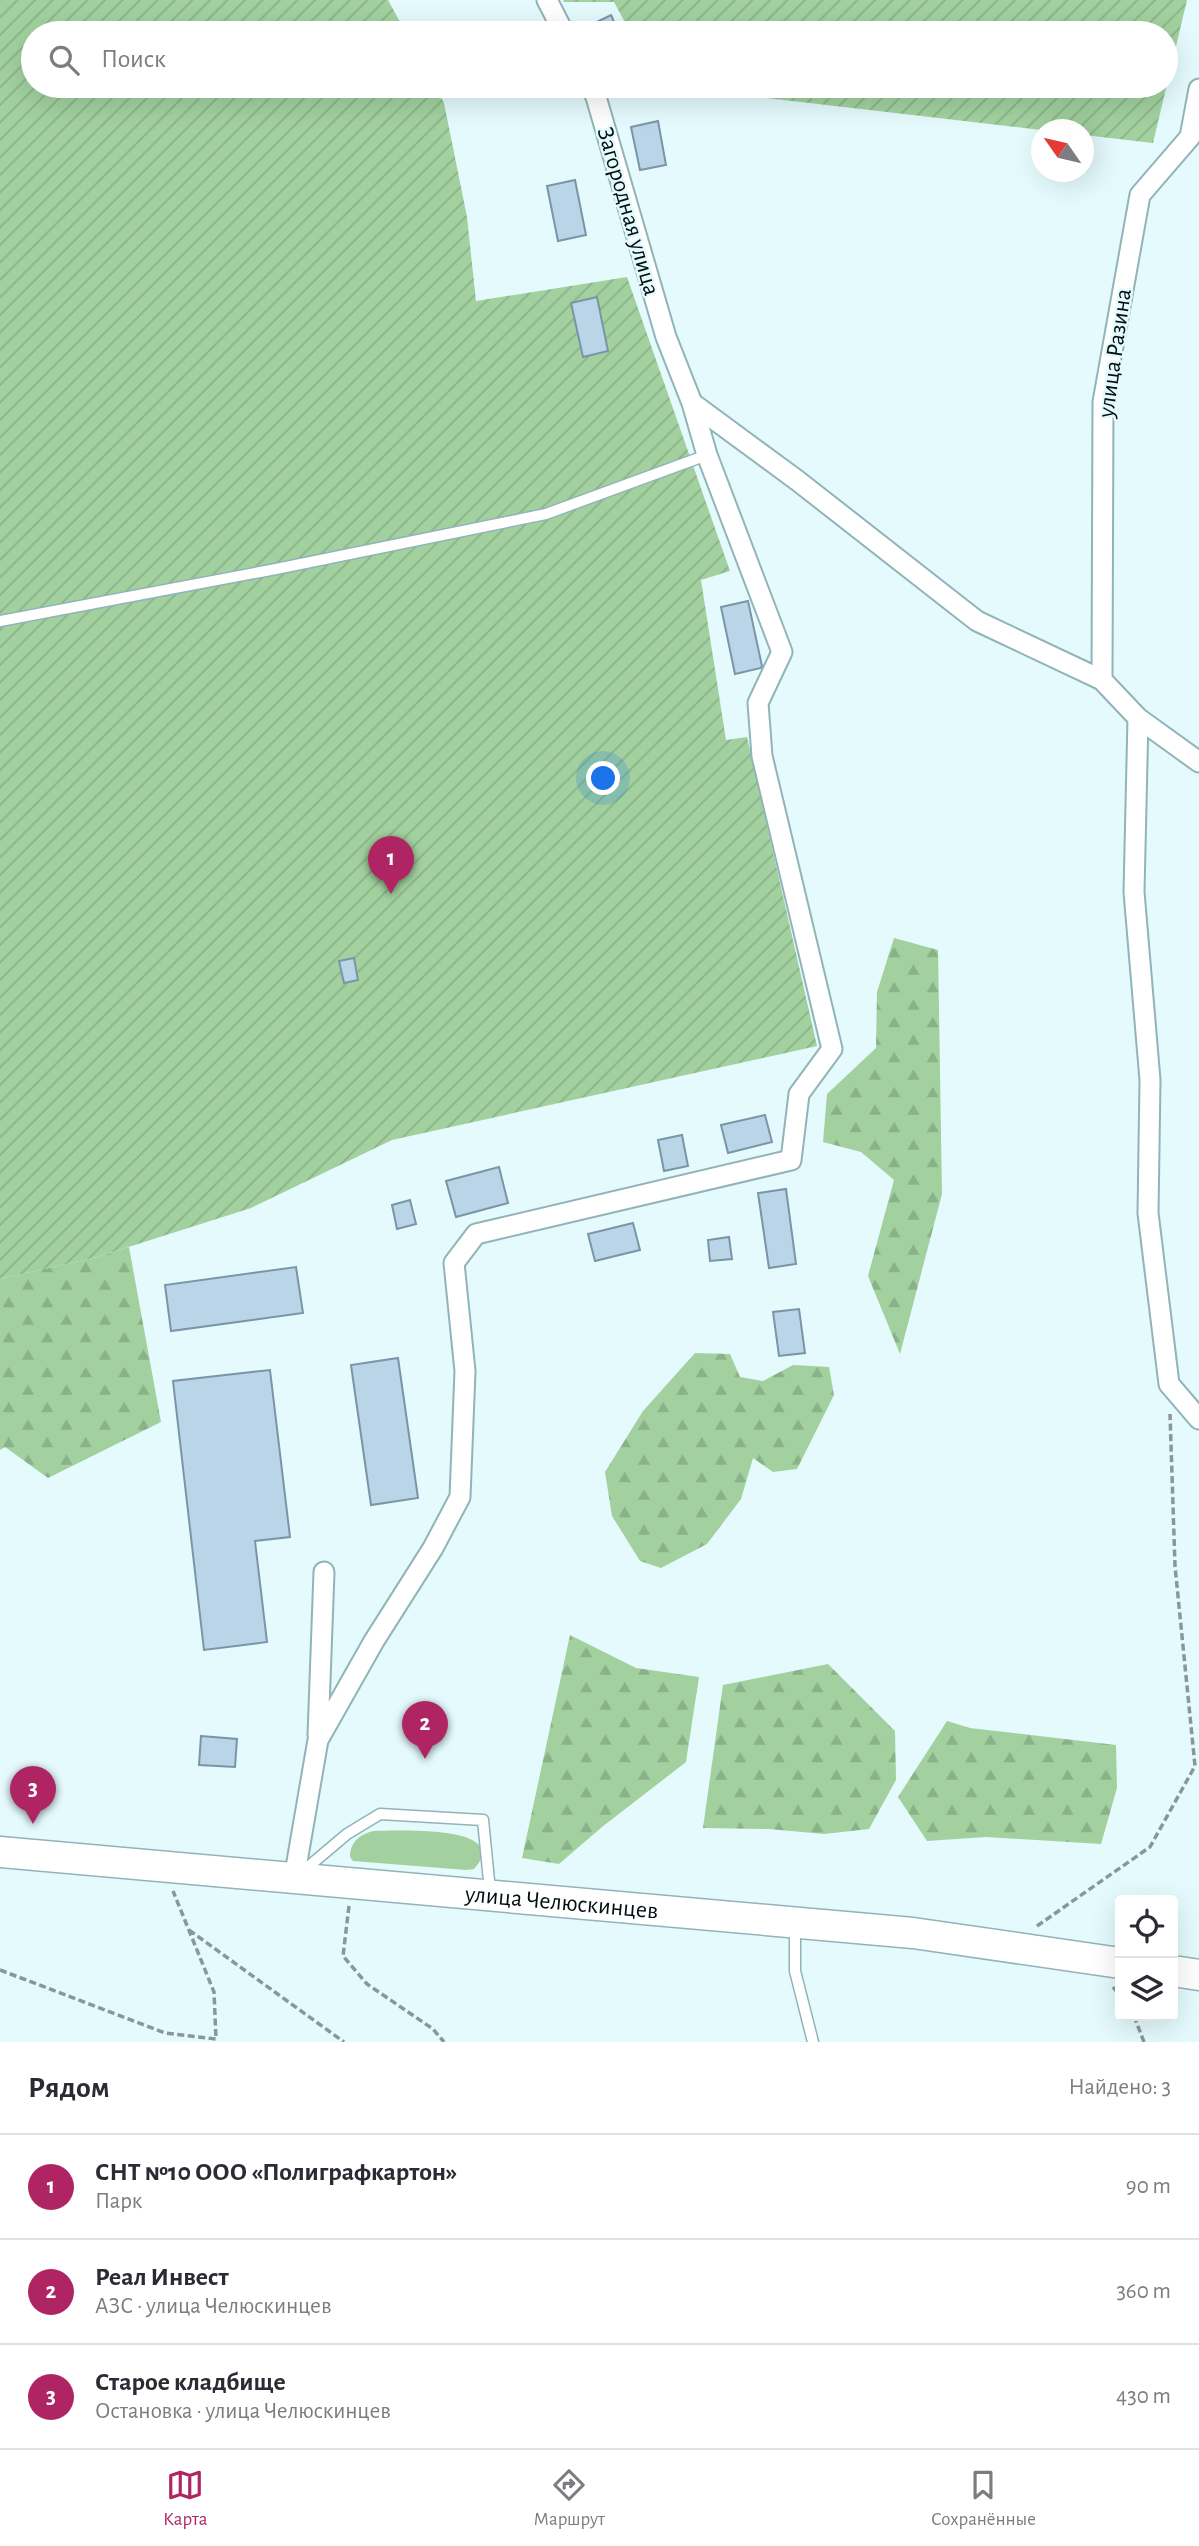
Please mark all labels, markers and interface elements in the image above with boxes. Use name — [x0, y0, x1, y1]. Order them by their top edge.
search box — [21, 21, 1178, 98]
icon: search — [45, 41, 83, 79]
text: Поиск — [101, 46, 166, 72]
north arrow — [1031, 119, 1094, 182]
street label: Загородная улица — [593, 124, 664, 298]
street label: улица Разина — [1094, 287, 1136, 420]
your location — [586, 761, 620, 795]
pin: 1 — [368, 836, 414, 894]
pin: 2 — [402, 1701, 448, 1759]
pin: 3 — [10, 1766, 56, 1824]
street label: улица Челюскинцев — [463, 1882, 659, 1923]
map controls — [1115, 1895, 1178, 2021]
button: locate — [1115, 1895, 1178, 1958]
button: layers — [1115, 1958, 1178, 2021]
text: Рядом — [28, 2073, 110, 2103]
text: Найдено: 3 — [1069, 2076, 1171, 2099]
text: СНТ №10 ООО «Полиграфкартон» — [95, 2159, 457, 2185]
text: 1 — [47, 2175, 55, 2198]
text: 90 m — [1126, 2175, 1171, 2198]
text: Парк — [95, 2190, 142, 2213]
text: Реал Инвест — [95, 2264, 229, 2290]
text: 2 — [46, 2280, 56, 2303]
text: 360 m — [1116, 2280, 1171, 2303]
text: АЗС · улица Челюскинцев — [95, 2295, 332, 2318]
text: Старое кладбище — [95, 2369, 286, 2395]
text: 3 — [46, 2385, 56, 2408]
text: 430 m — [1116, 2385, 1171, 2408]
text: Остановка · улица Челюскинцев — [95, 2400, 391, 2423]
tab: Карта — [163, 2466, 208, 2531]
tab: Маршрут — [534, 2466, 605, 2531]
tab: Сохранённые — [931, 2466, 1036, 2531]

